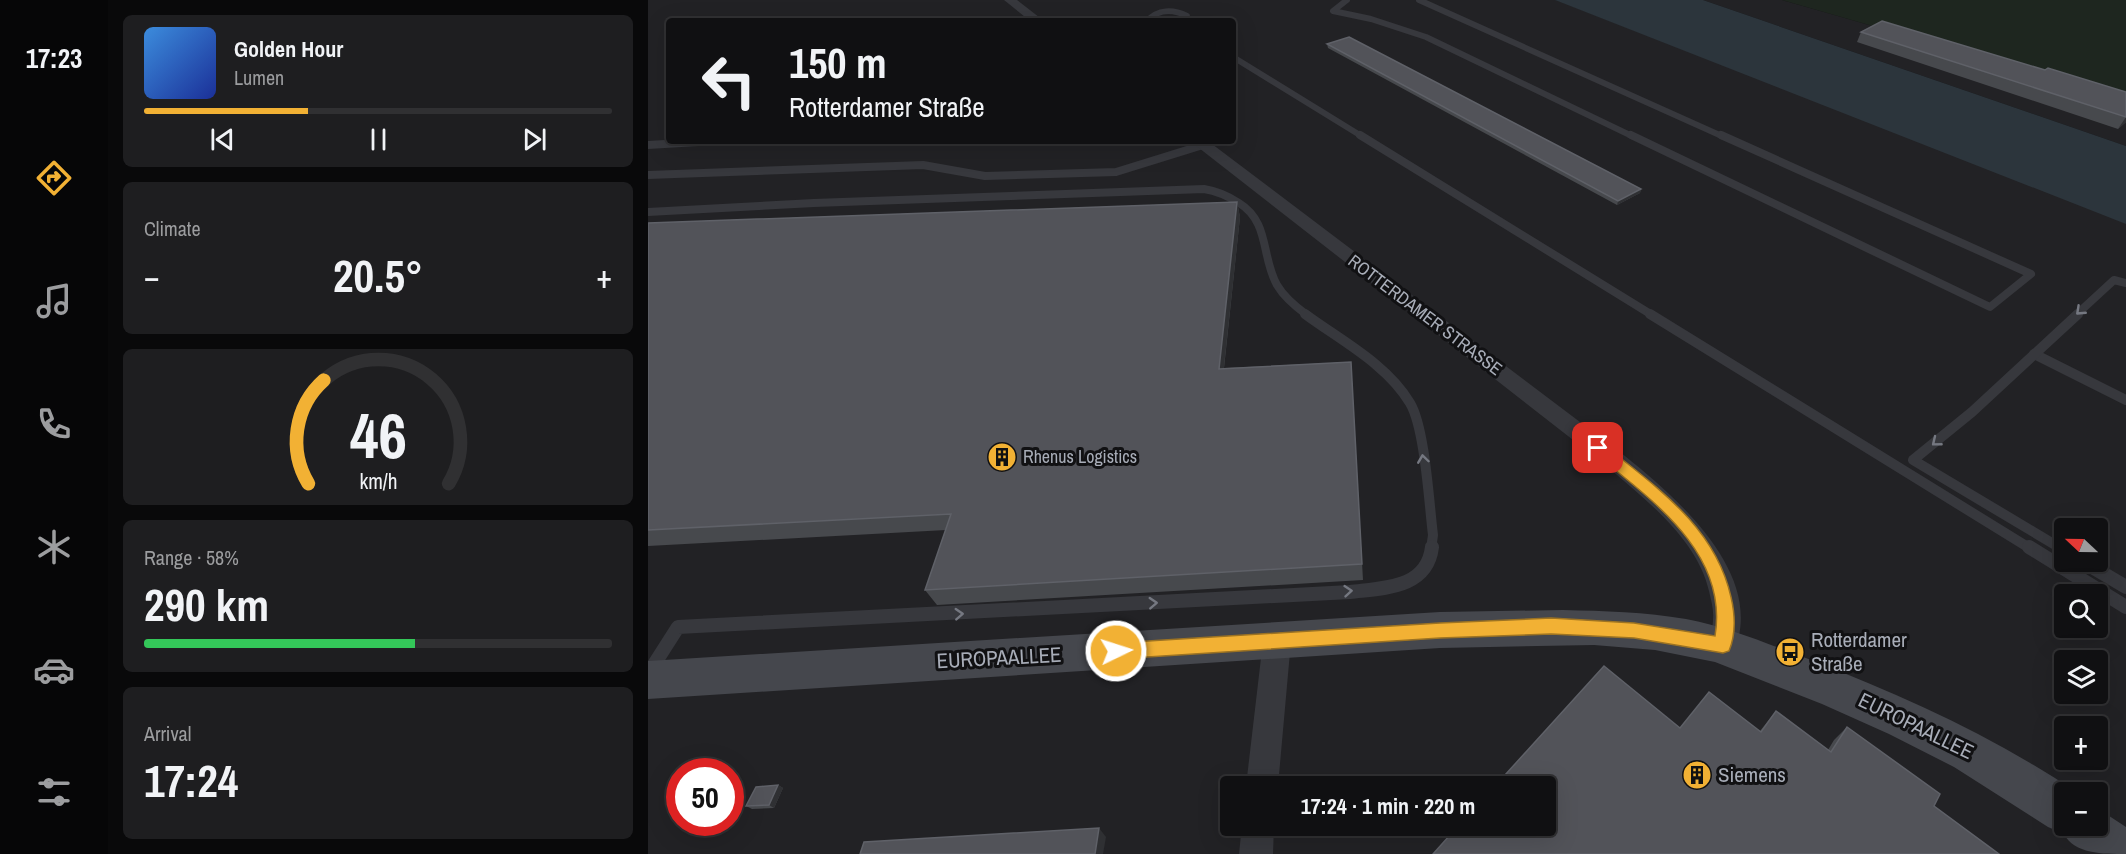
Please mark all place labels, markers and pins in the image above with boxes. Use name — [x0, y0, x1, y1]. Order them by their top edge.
pin — [1572, 422, 1623, 473]
building icon: Rhenus Logistics — [986, 441, 1018, 473]
place label: Rhenus Logistics — [1023, 444, 1137, 469]
place label: Rotterdamer Straße — [1811, 625, 1907, 678]
bus stop icon: Rotterdamer Straße — [1774, 636, 1806, 668]
building icon: Siemens — [1681, 759, 1713, 791]
place label: Siemens — [1718, 760, 1786, 789]

